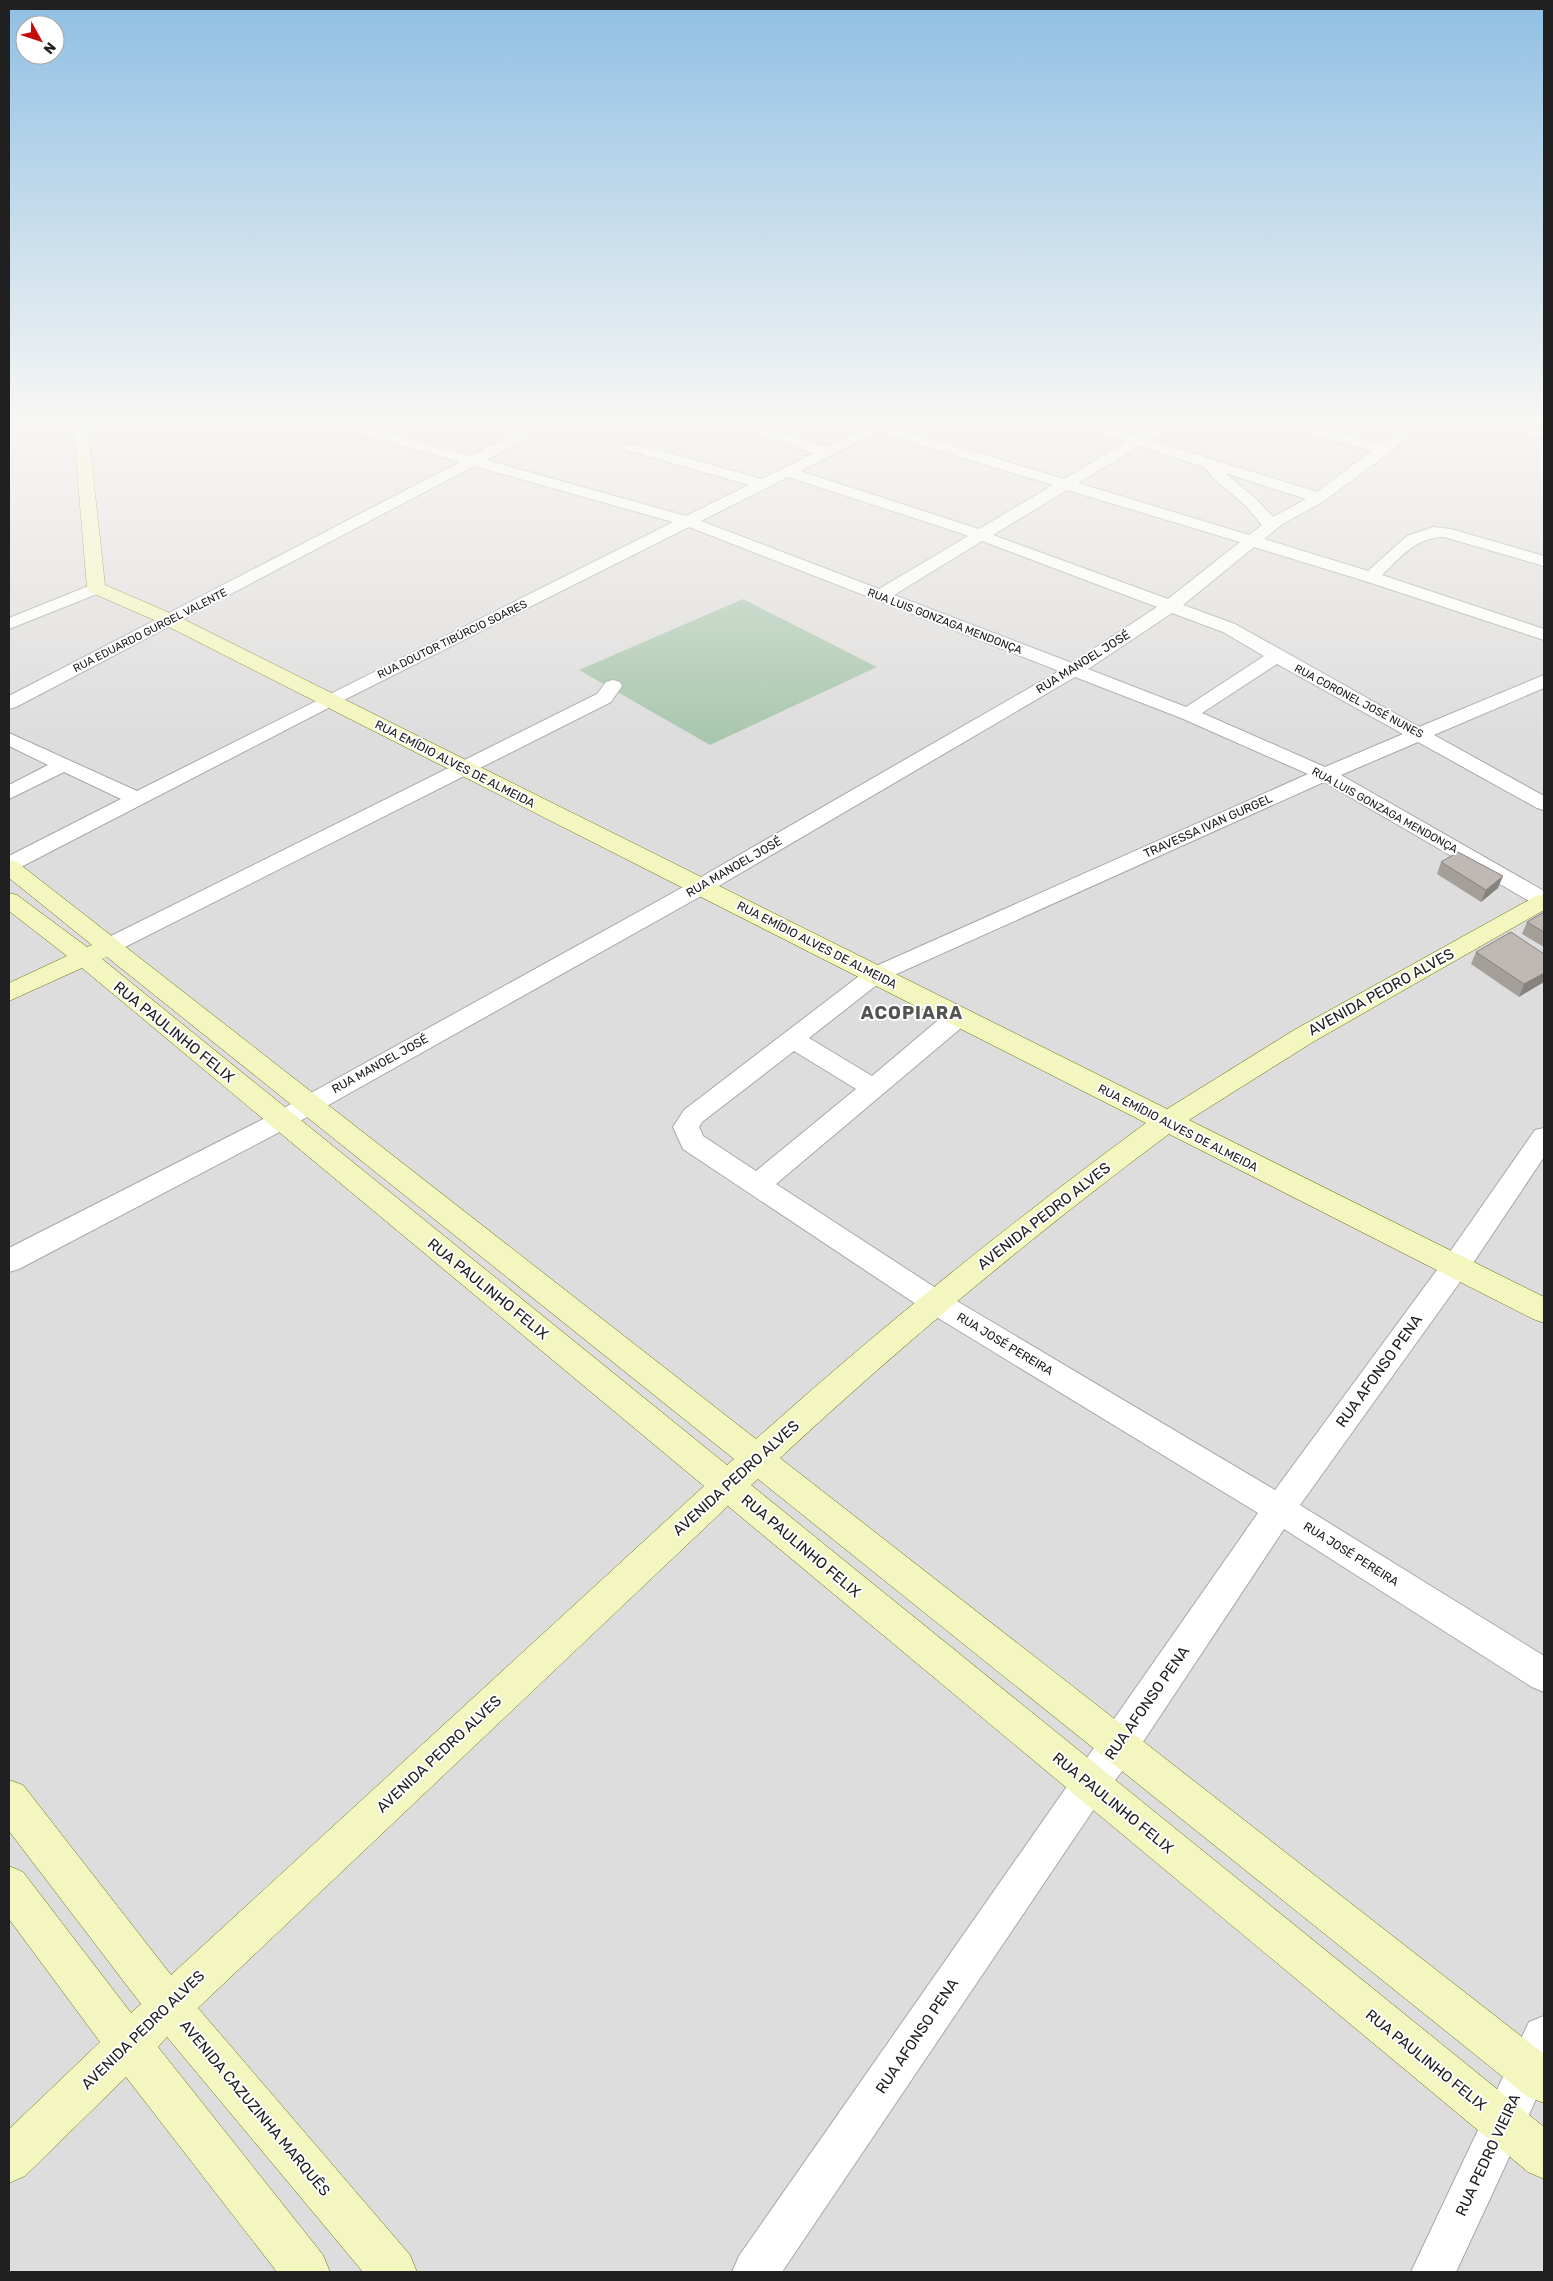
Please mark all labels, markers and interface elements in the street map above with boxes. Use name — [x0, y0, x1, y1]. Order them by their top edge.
north arrow — [15, 15, 65, 65]
text: N — [40, 39, 59, 57]
street label: RUA EDUARDO GURGEL VALENTE — [71, 586, 230, 675]
street label: RUA LUIS GONZAGA MENDONÇA — [866, 586, 1025, 657]
street label: RUA DOUTOR TIBÚRCIO SOARES — [375, 597, 529, 681]
street label: RUA MANOEL JOSÉ — [1034, 627, 1132, 697]
street label: RUA CORONEL JOSÉ NUNES — [1292, 662, 1426, 741]
street label: RUA EMÍDIO ALVES DE ALMEIDA — [373, 717, 537, 811]
street label: RUA LUIS GONZAGA MENDONÇA — [1310, 765, 1460, 856]
street label: TRAVESSA IVAN GURGEL — [1141, 791, 1275, 861]
street label: RUA MANOEL JOSÉ — [684, 834, 784, 900]
street label: RUA EMÍDIO ALVES DE ALMEIDA — [735, 898, 899, 992]
street label: AVENIDA PEDRO ALVES — [1305, 944, 1457, 1040]
street label: RUA PAULINHO FELIX — [110, 978, 238, 1087]
district label: ACOPIARA — [861, 1002, 963, 1024]
street label: RUA MANOEL JOSÉ — [329, 1032, 431, 1096]
street label: RUA EMÍDIO ALVES DE ALMEIDA — [1096, 1081, 1260, 1175]
street label: AVENIDA PEDRO ALVES — [974, 1158, 1114, 1274]
street label: RUA PAULINHO FELIX — [424, 1235, 552, 1344]
street label: RUA JOSÉ PEREIRA — [954, 1310, 1056, 1378]
street label: RUA AFONSO PENA — [1332, 1311, 1426, 1431]
street label: AVENIDA PEDRO ALVES — [669, 1416, 803, 1540]
street label: RUA PAULINHO FELIX — [738, 1491, 865, 1602]
street label: RUA JOSÉ PEREIRA — [1301, 1519, 1401, 1589]
street label: RUA AFONSO PENA — [1101, 1643, 1193, 1763]
street label: AVENIDA PEDRO ALVES — [373, 1692, 505, 1816]
street label: RUA PAULINHO FELIX — [1049, 1749, 1177, 1858]
street label: AVENIDA PEDRO ALVES — [78, 1967, 208, 2093]
street label: RUA AFONSO PENA — [872, 1975, 962, 2097]
street label: RUA PAULINHO FELIX — [1362, 2006, 1490, 2115]
street label: AVENIDA CAZUZINHA MARQUÊS — [176, 2016, 334, 2200]
street label: RUA PEDRO VIEIRA — [1452, 2091, 1524, 2219]

